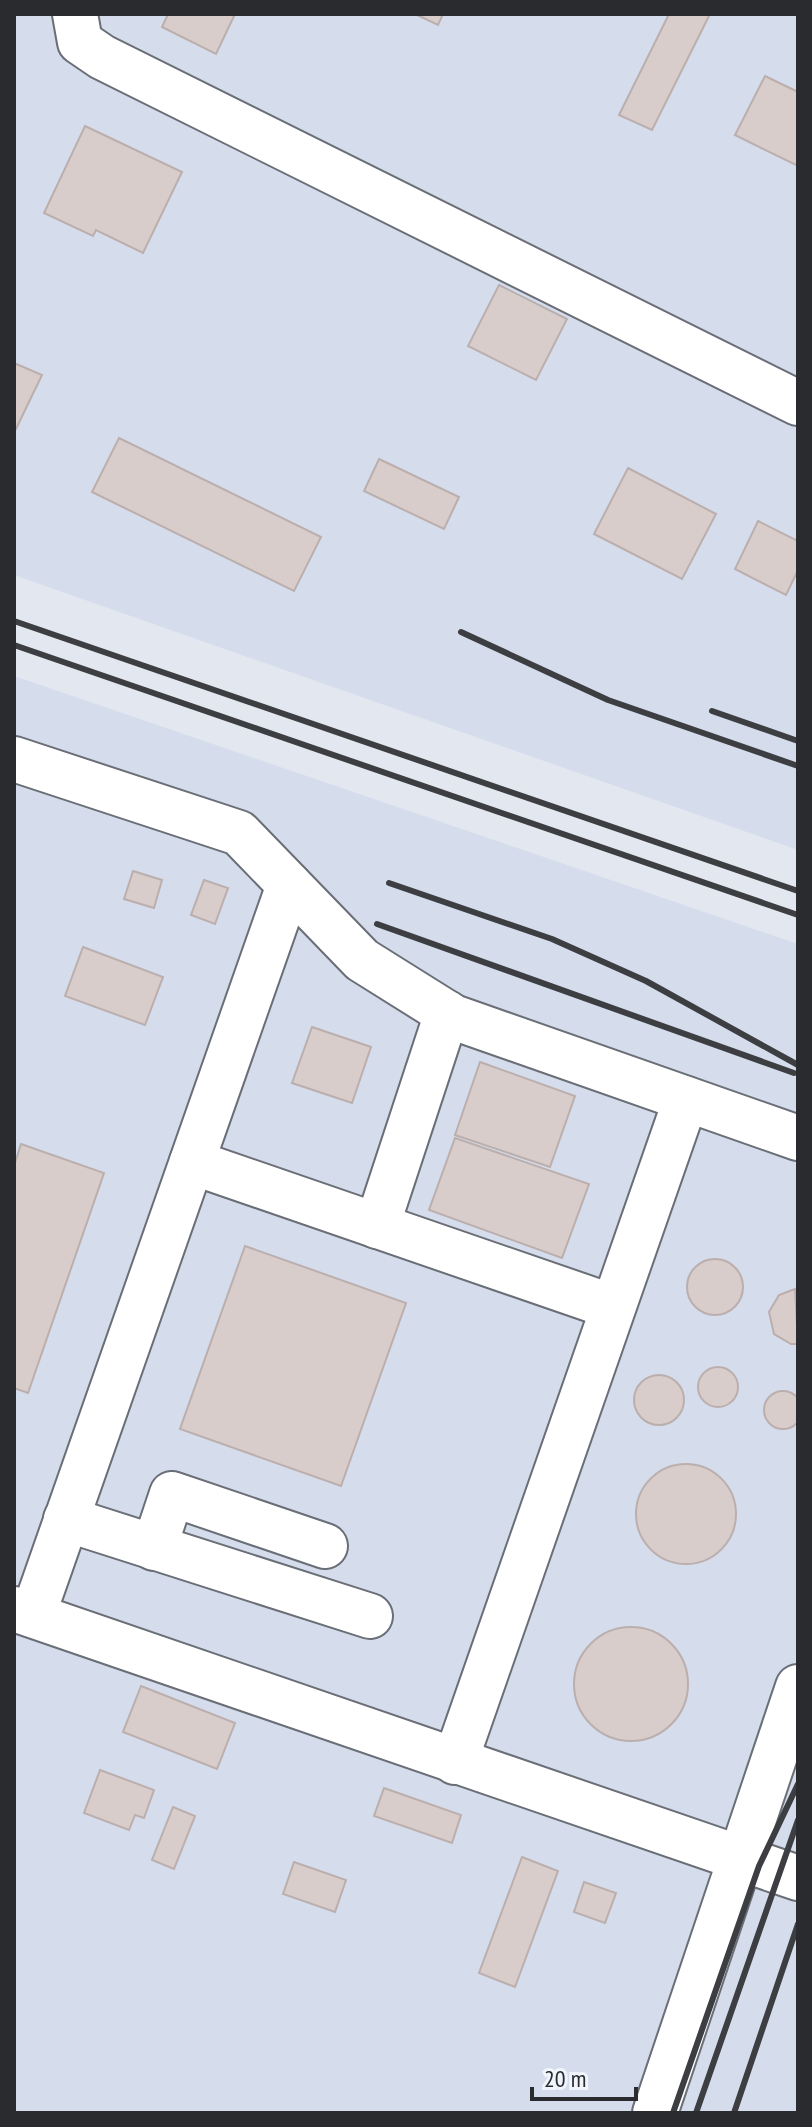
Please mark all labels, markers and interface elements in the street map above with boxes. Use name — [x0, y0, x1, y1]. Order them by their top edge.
scale bar — [532, 2051, 636, 2101]
text: 20 m — [544, 2063, 586, 2094]

